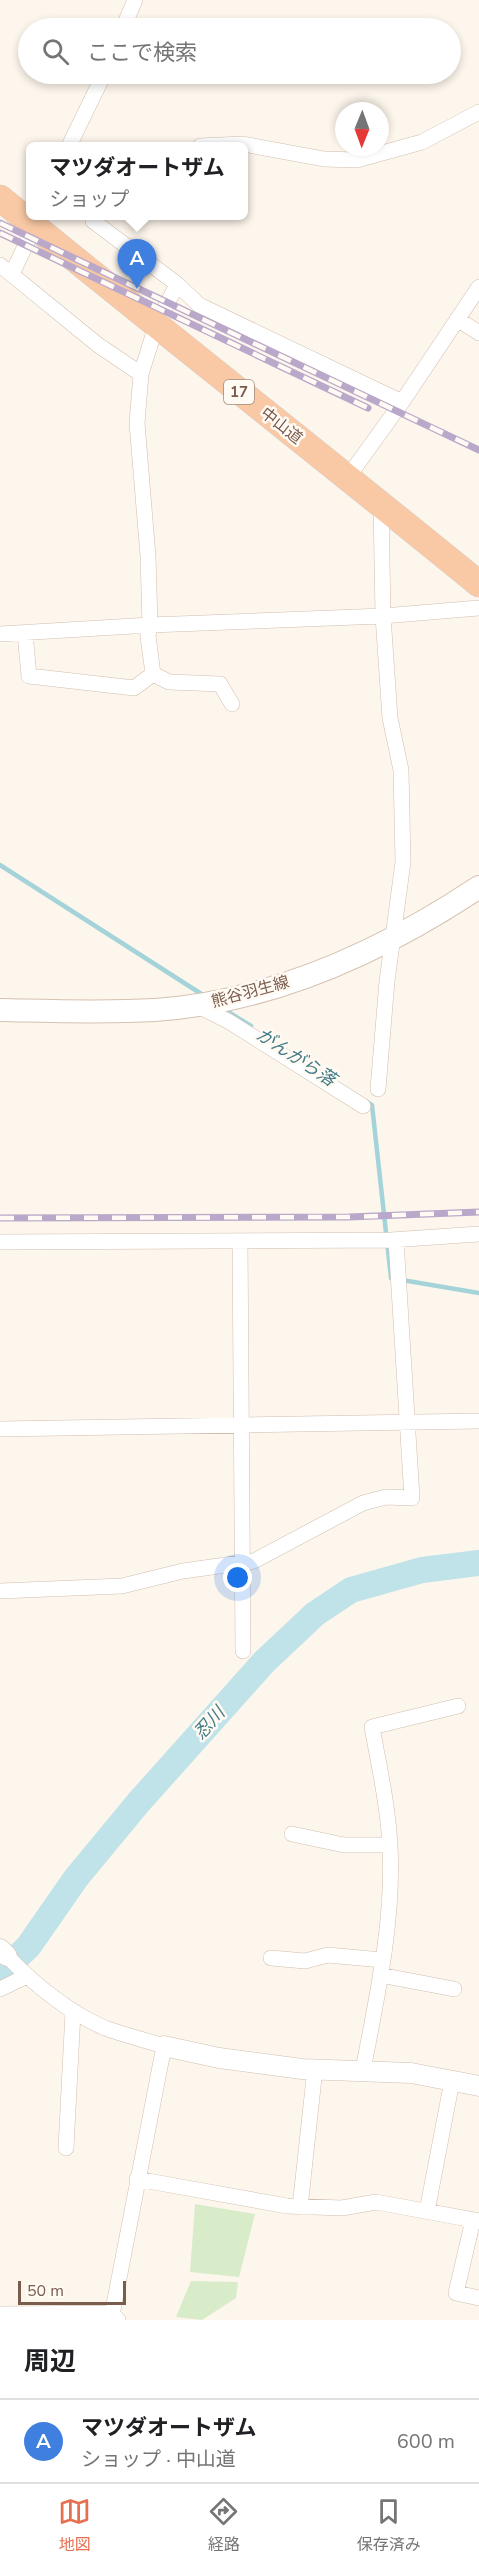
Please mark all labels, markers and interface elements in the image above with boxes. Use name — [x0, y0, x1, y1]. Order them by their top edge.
search box — [18, 18, 461, 84]
icon: search — [39, 35, 72, 68]
text: ここで検索 — [87, 38, 197, 68]
north arrow — [335, 102, 389, 156]
popup — [26, 142, 248, 220]
text: マツダオートザム — [49, 153, 225, 183]
text: ショップ — [49, 186, 129, 213]
pin: A — [118, 240, 156, 289]
road number: 17 — [224, 380, 254, 404]
street label: 中山道 — [256, 402, 307, 449]
street label: 熊谷羽生線 — [209, 971, 292, 1013]
water label: がんがら落 — [252, 1022, 343, 1093]
your location — [223, 1563, 252, 1592]
water label: 忍川 — [188, 1700, 231, 1744]
scale bar — [18, 2278, 126, 2306]
text: 50 m — [27, 2280, 64, 2302]
text: 周辺 — [24, 2344, 76, 2379]
text: マツダオートザム — [81, 2413, 257, 2443]
text: A — [36, 2428, 51, 2455]
text: 600 m — [397, 2428, 455, 2455]
text: ショップ · 中山道 — [81, 2446, 236, 2473]
tab: 地図 — [58, 2495, 91, 2556]
tab: 経路 — [207, 2495, 240, 2556]
tab: 保存済み — [357, 2495, 421, 2556]

